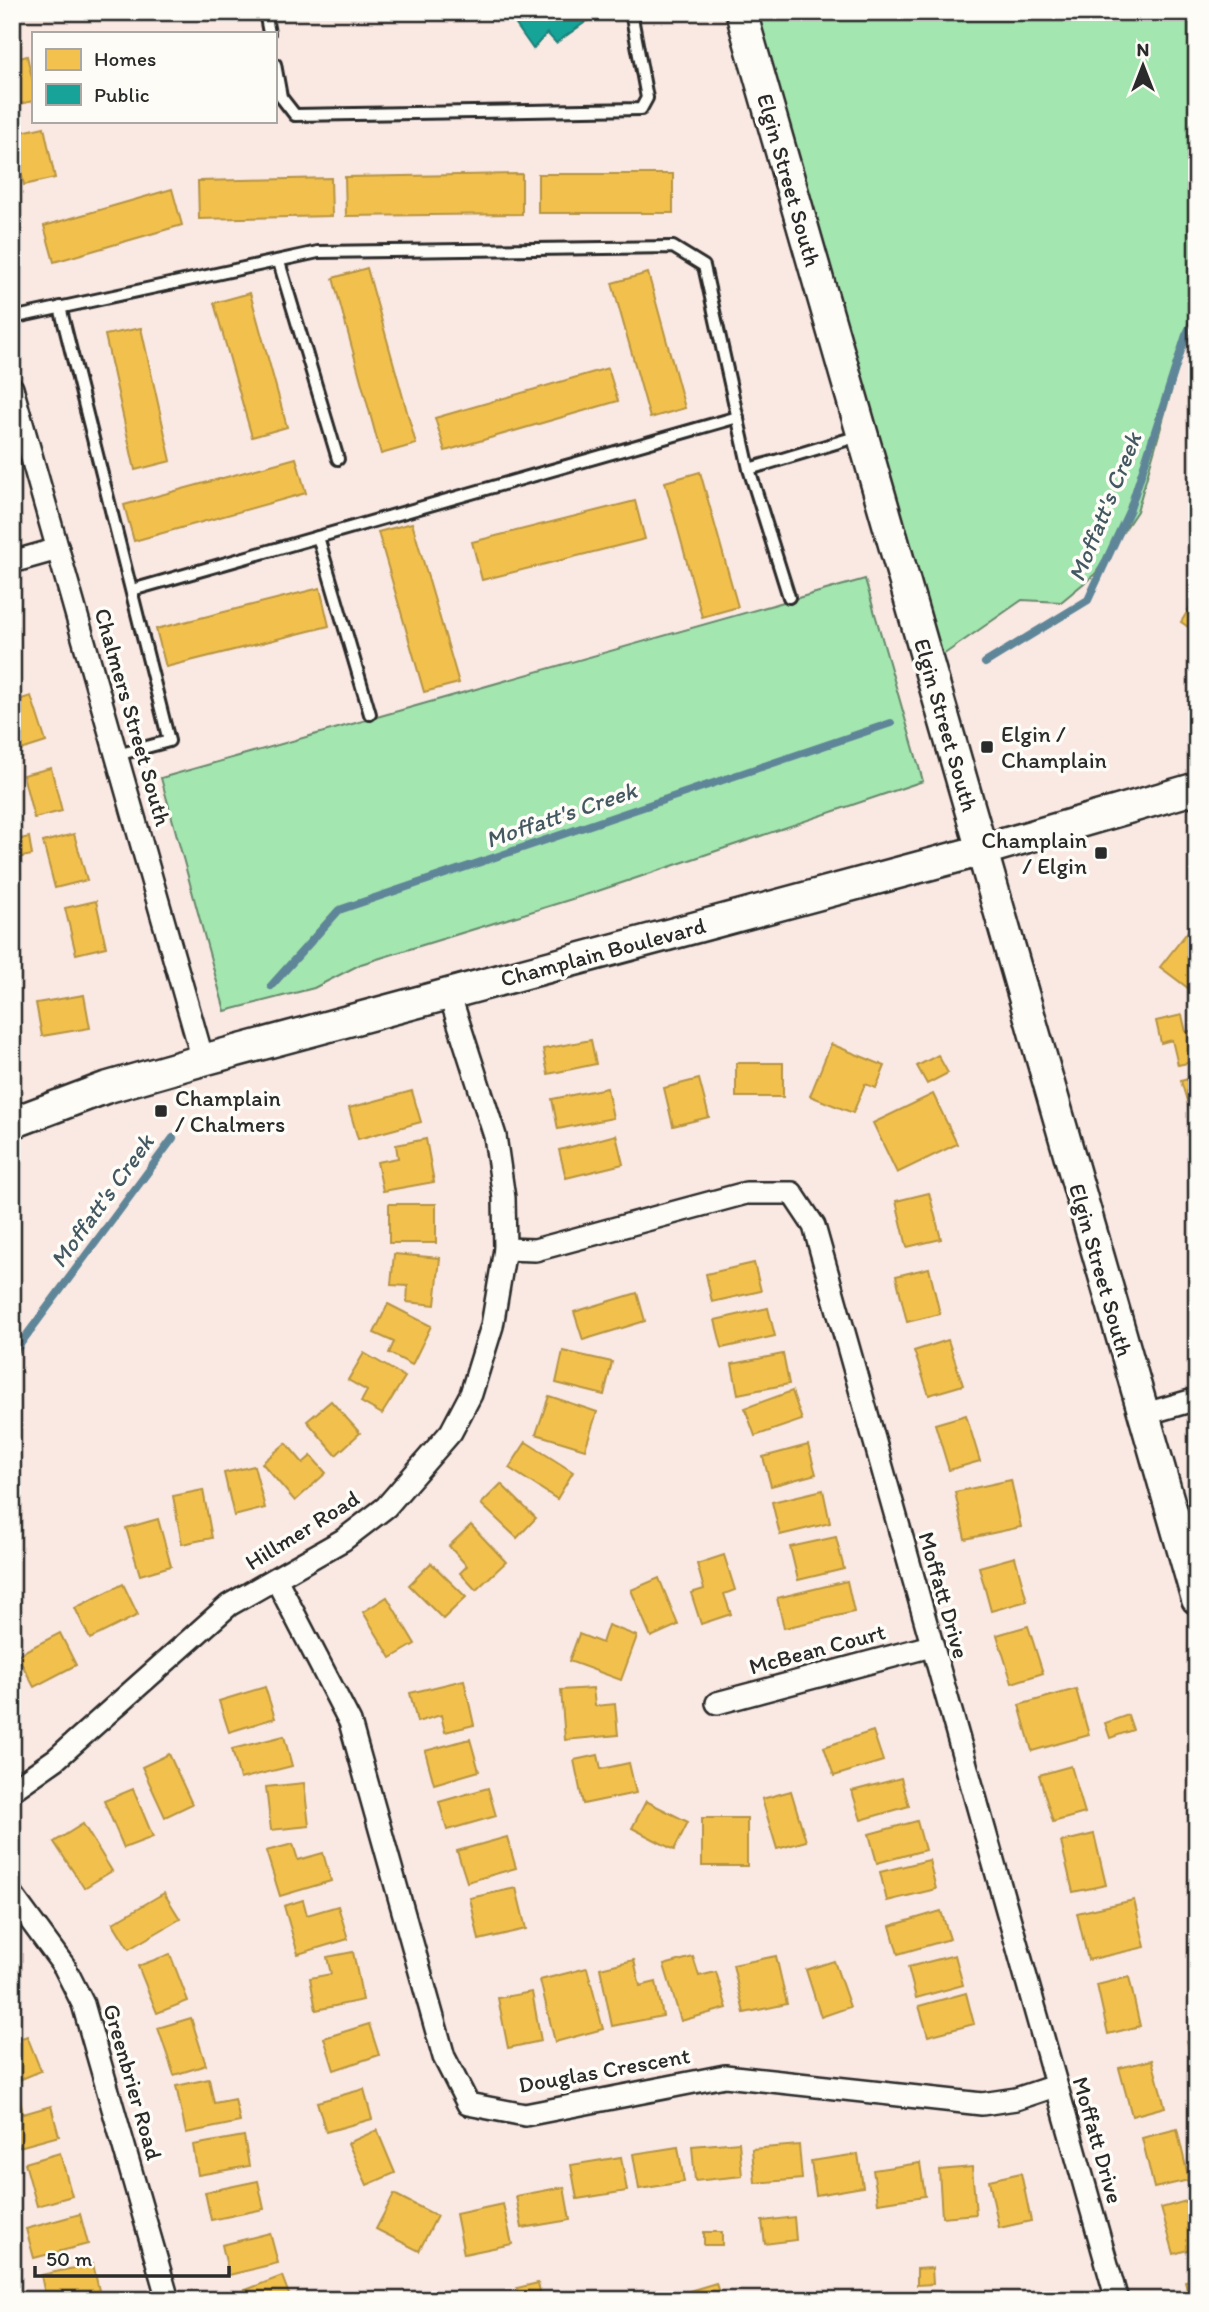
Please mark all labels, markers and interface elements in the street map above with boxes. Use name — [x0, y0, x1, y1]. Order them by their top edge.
legend — [32, 32, 276, 122]
north arrow — [1108, 32, 1178, 102]
text: N — [1137, 38, 1149, 61]
text: Homes — [94, 46, 156, 71]
text: Public — [94, 82, 150, 107]
street label: Elgin Street South — [751, 90, 827, 270]
water label: Moffatt's Creek — [1062, 427, 1148, 585]
street label: Chalmers Street South — [89, 605, 178, 830]
street label: Elgin Street South — [908, 635, 984, 815]
place label: Elgin / Champlain — [1001, 720, 1107, 774]
marker: Elgin / Champlain — [979, 739, 995, 755]
water label: Moffatt's Creek — [482, 775, 642, 854]
place label: Champlain / Elgin — [981, 826, 1087, 880]
marker: Champlain / Elgin — [1093, 845, 1109, 861]
street label: Champlain Boulevard — [497, 911, 709, 993]
place label: Champlain / Chalmers — [175, 1084, 285, 1138]
marker: Champlain / Chalmers — [153, 1103, 169, 1119]
water label: Moffatt's Creek — [43, 1127, 161, 1273]
street label: Elgin Street South — [1063, 1180, 1139, 1360]
street label: Hillmer Road — [240, 1484, 364, 1576]
street label: Moffatt Drive — [913, 1528, 975, 1662]
street label: McBean Court — [746, 1617, 888, 1681]
street label: Greenbrier Road — [97, 2001, 169, 2164]
street label: Douglas Crescent — [516, 2041, 692, 2099]
street label: Moffatt Drive — [1067, 2073, 1129, 2207]
scale bar — [35, 2235, 229, 2279]
text: 50 m — [46, 2246, 93, 2271]

